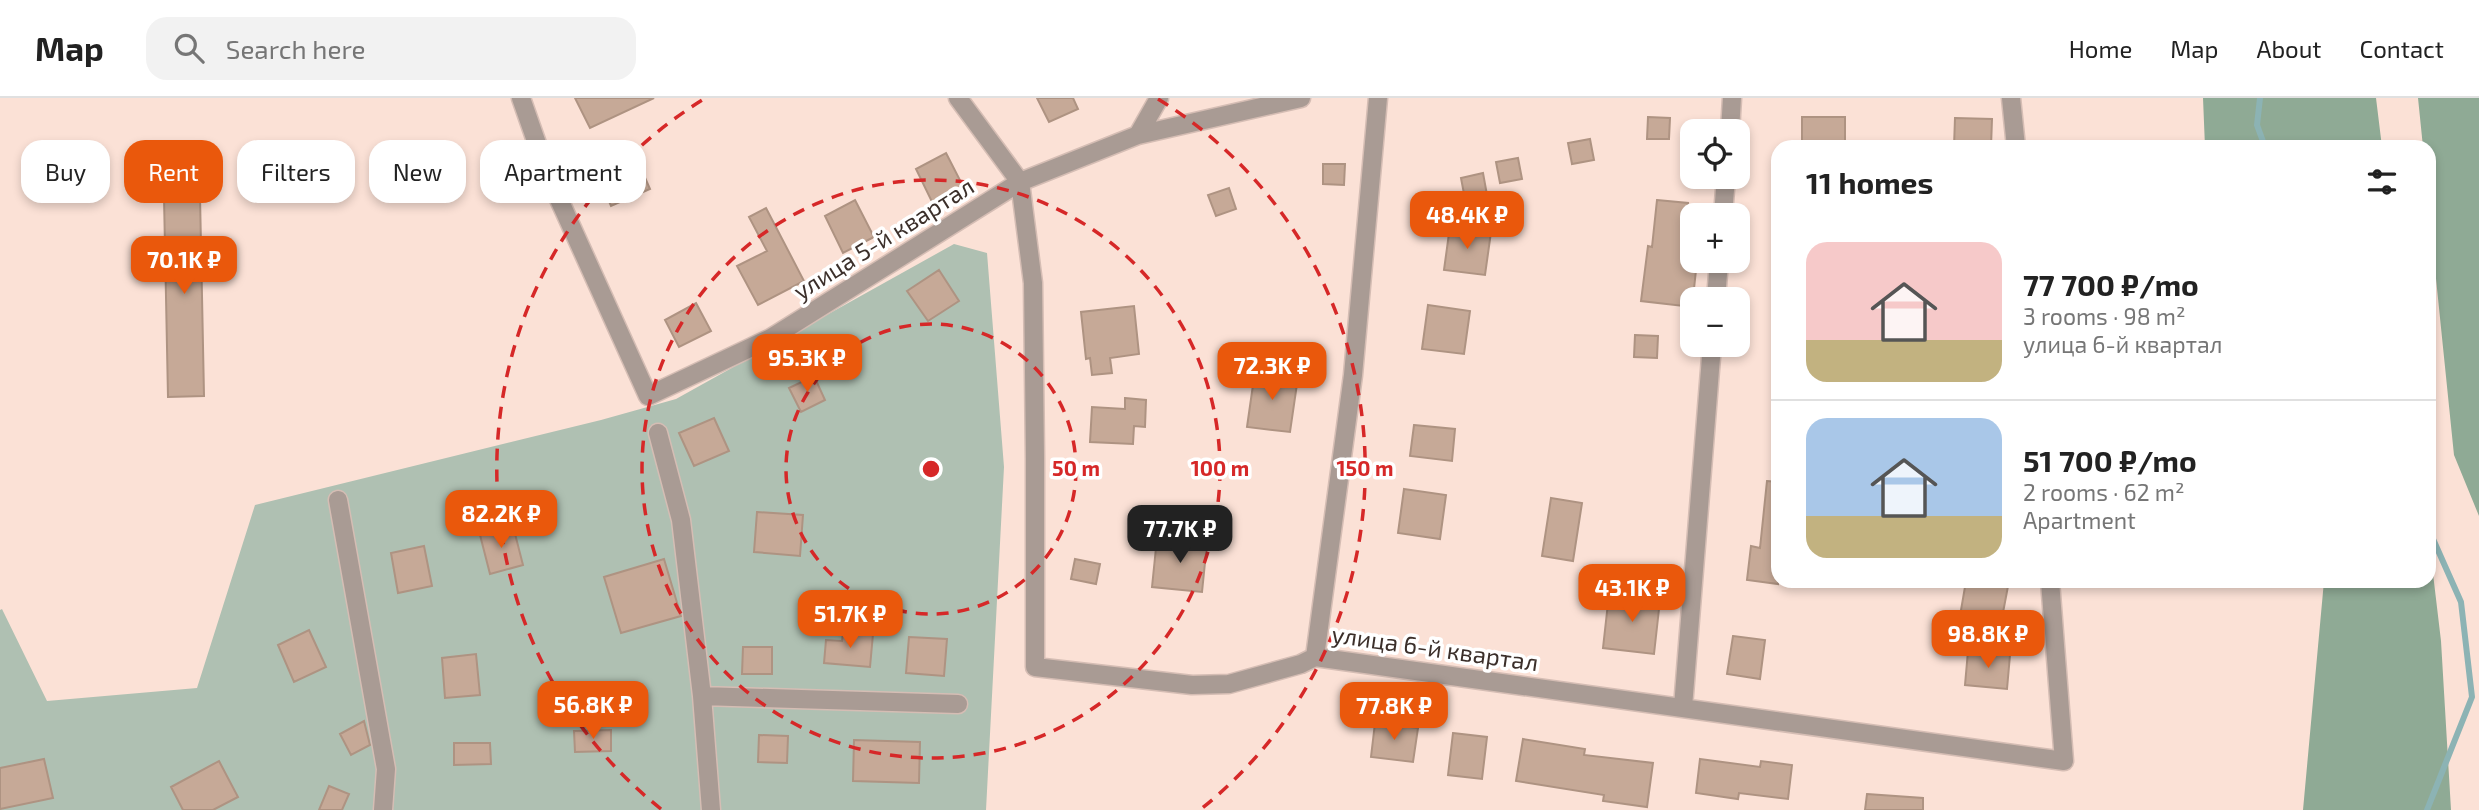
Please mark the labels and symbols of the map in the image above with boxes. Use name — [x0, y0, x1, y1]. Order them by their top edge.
street label: улица 5-й квартал — [788, 170, 979, 306]
pin: 48.4K ₽ — [1402, 192, 1532, 251]
pin: 70.1K ₽ — [119, 236, 249, 296]
pin: 95.3K ₽ — [742, 334, 872, 394]
pin: 72.3K ₽ — [1207, 342, 1337, 402]
text: 50 m — [1052, 455, 1100, 480]
text: 100 m — [1191, 455, 1249, 480]
text: 150 m — [1337, 455, 1393, 480]
centre of rings — [919, 457, 943, 481]
pin: 82.2K ₽ — [436, 490, 566, 550]
pin: 77.7K ₽ — [1115, 505, 1245, 565]
pin: 43.1K ₽ — [1567, 564, 1697, 624]
pin: 51.7K ₽ — [785, 590, 915, 650]
pin: 98.8K ₽ — [1923, 610, 2053, 670]
street label: улица 6-й квартал — [1330, 619, 1540, 677]
pin: 56.8K ₽ — [528, 682, 658, 741]
pin: 77.8K ₽ — [1329, 682, 1459, 742]

